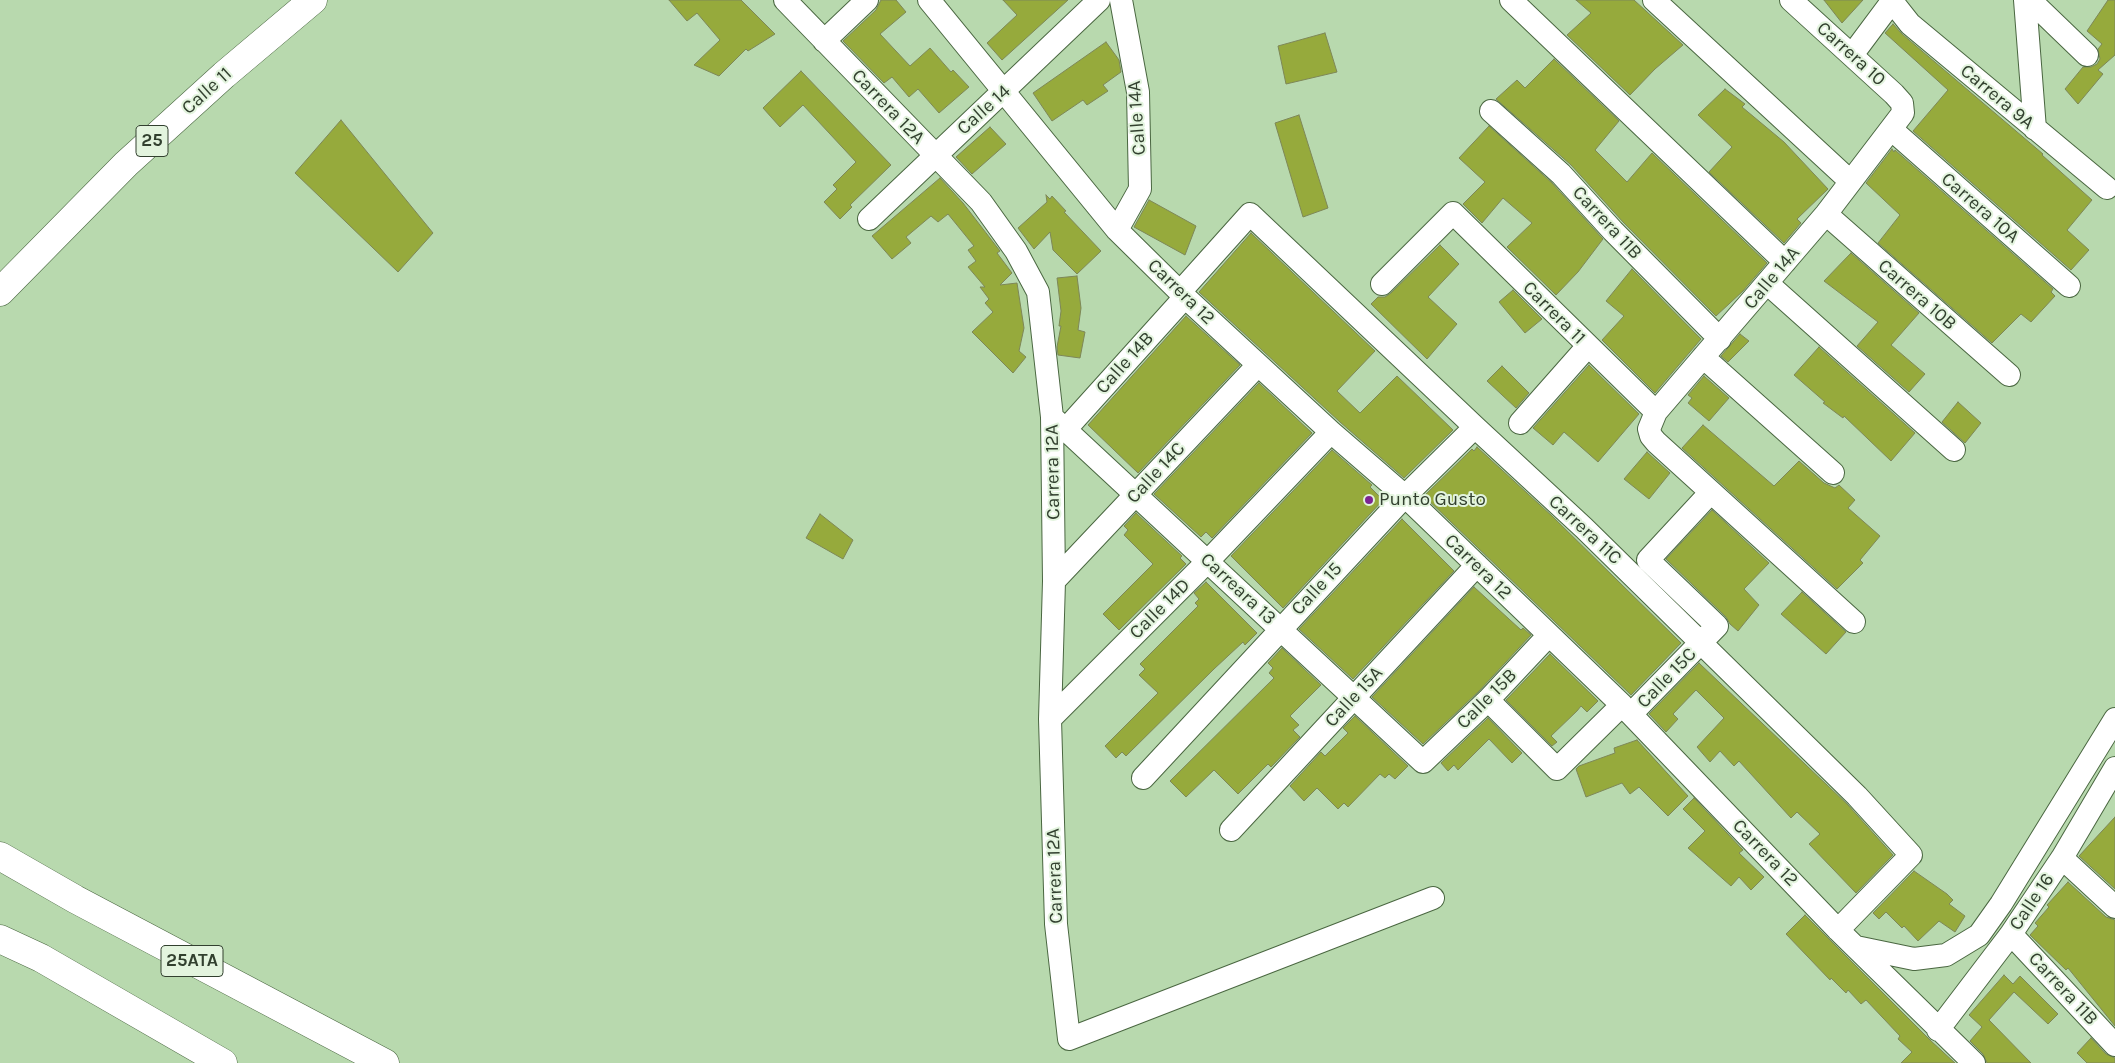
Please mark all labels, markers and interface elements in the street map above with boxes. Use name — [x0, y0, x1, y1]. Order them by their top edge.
street label: Carrera 10 — [1812, 17, 1890, 91]
street label: Carrera 9A — [1955, 60, 2039, 134]
street label: Calle 11 — [177, 63, 237, 119]
street label: Carrera 12A — [847, 65, 929, 149]
street label: Calle 14 — [953, 80, 1015, 140]
street label: Calle 14A — [1123, 80, 1151, 156]
road number: 25 — [136, 125, 168, 156]
street label: Carrera 10A — [1936, 168, 2024, 248]
street label: Carrera 11B — [1567, 182, 1647, 264]
street label: Calle 14A — [1739, 242, 1805, 314]
street label: Carrera 12 — [1143, 254, 1219, 330]
street label: Carrera 10B — [1873, 255, 1961, 335]
street label: Carrera 11 — [1518, 277, 1590, 349]
street label: Calle 14B — [1091, 327, 1159, 399]
street label: Carrera 12A — [1041, 424, 1065, 520]
street label: Calle 14C — [1122, 438, 1190, 508]
place label: Punto Gusto — [1379, 489, 1486, 511]
street label: Carrera 11C — [1544, 490, 1626, 570]
marker: Punto Gusto — [1363, 494, 1375, 506]
street label: Carrera 12 — [1440, 529, 1516, 605]
street label: Carreara 13 — [1195, 548, 1281, 630]
street label: Calle 15 — [1287, 558, 1347, 620]
street label: Calle 14D — [1125, 574, 1195, 644]
street label: Calle 15C — [1633, 643, 1701, 713]
street label: Calle 15A — [1320, 662, 1388, 732]
street label: Calle 15B — [1452, 664, 1522, 734]
street label: Carrera 12 — [1727, 815, 1803, 891]
street label: Carrera 12A — [1042, 828, 1068, 924]
street label: Calle 16 — [2005, 869, 2059, 935]
road number: 25ATA — [161, 946, 223, 976]
street label: Carrera 11B — [2023, 948, 2103, 1030]

